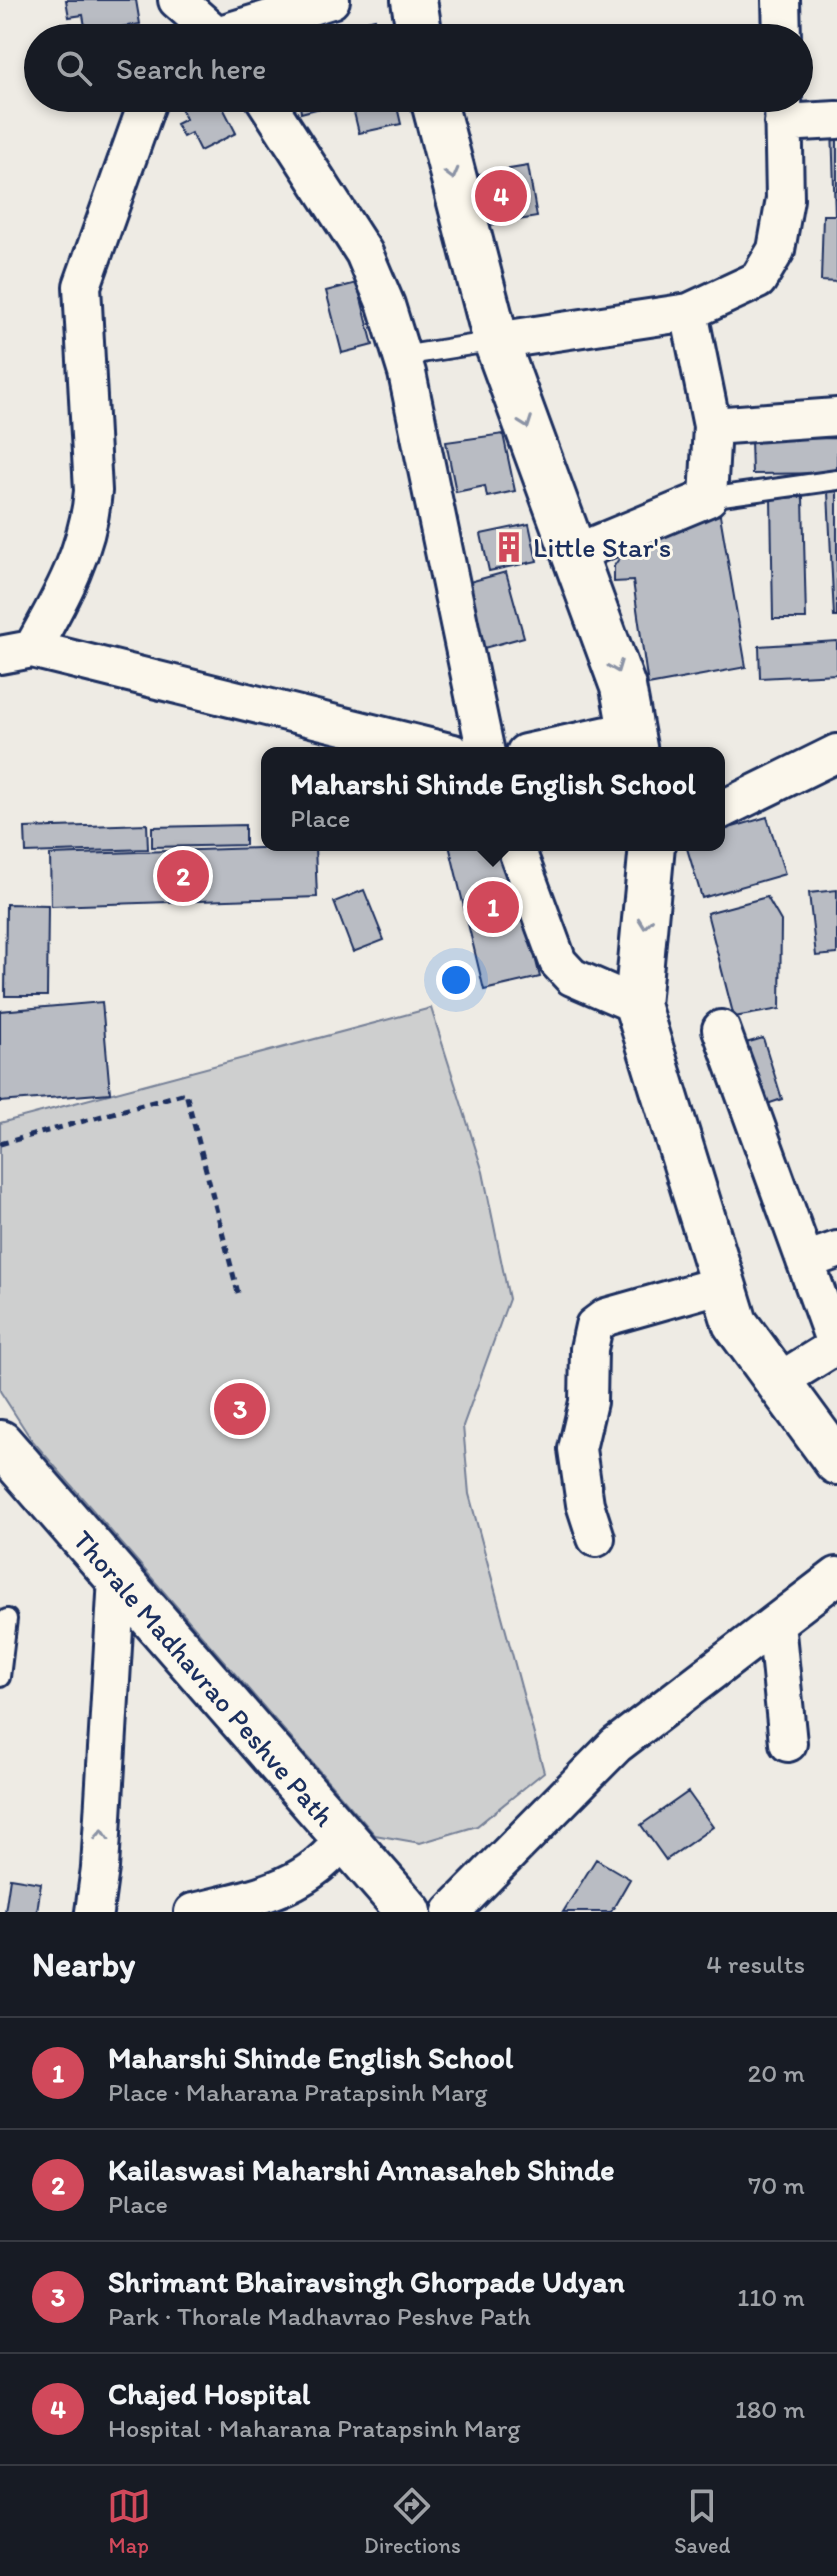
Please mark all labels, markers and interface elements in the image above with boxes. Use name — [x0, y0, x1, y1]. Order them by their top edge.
search box — [24, 24, 813, 112]
icon: search — [52, 46, 96, 90]
text: Search here — [116, 50, 266, 87]
one-way arrow — [443, 166, 460, 180]
pin: 4 — [475, 166, 527, 226]
one-way arrow — [516, 415, 533, 429]
building icon: Little Star's — [492, 530, 526, 564]
place label: Little Star's — [533, 530, 671, 564]
one-way arrow — [606, 659, 623, 673]
popup — [261, 747, 725, 851]
text: Maharshi Shinde English School — [290, 765, 696, 802]
text: Place — [290, 802, 350, 834]
pin: 2 — [157, 846, 209, 906]
pin: 1 — [467, 877, 519, 937]
one-way arrow — [637, 917, 654, 930]
your location — [436, 960, 476, 1000]
pin: 3 — [214, 1379, 266, 1439]
street label: Thorale Madhavrao Peshve Path — [66, 1523, 342, 1833]
one-way arrow — [94, 1828, 111, 1841]
text: Nearby — [32, 1944, 135, 1985]
text: 4 results — [706, 1948, 805, 1980]
text: Maharshi Shinde English School — [108, 2039, 513, 2076]
text: 1 — [52, 2057, 64, 2089]
text: 20 m — [748, 2057, 805, 2089]
text: Place · Maharana Pratapsinh Marg — [108, 2076, 488, 2108]
text: Kailaswasi Maharshi Annasaheb Shinde — [108, 2151, 615, 2188]
text: 2 — [51, 2169, 65, 2201]
text: 70 m — [748, 2169, 805, 2201]
text: Place — [108, 2188, 168, 2220]
text: Shrimant Bhairavsingh Ghorpade Udyan — [108, 2263, 625, 2300]
text: 3 — [51, 2281, 65, 2313]
text: 110 m — [737, 2281, 805, 2313]
text: Park · Thorale Madhavrao Peshve Path — [108, 2300, 531, 2332]
text: Chajed Hospital — [108, 2375, 310, 2412]
text: 4 — [50, 2393, 66, 2425]
text: 180 m — [735, 2393, 805, 2425]
text: Hospital · Maharana Pratapsinh Marg — [108, 2412, 521, 2444]
tab: Map — [107, 2484, 151, 2559]
tab: Directions — [364, 2484, 461, 2559]
tab: Saved — [674, 2484, 730, 2559]

